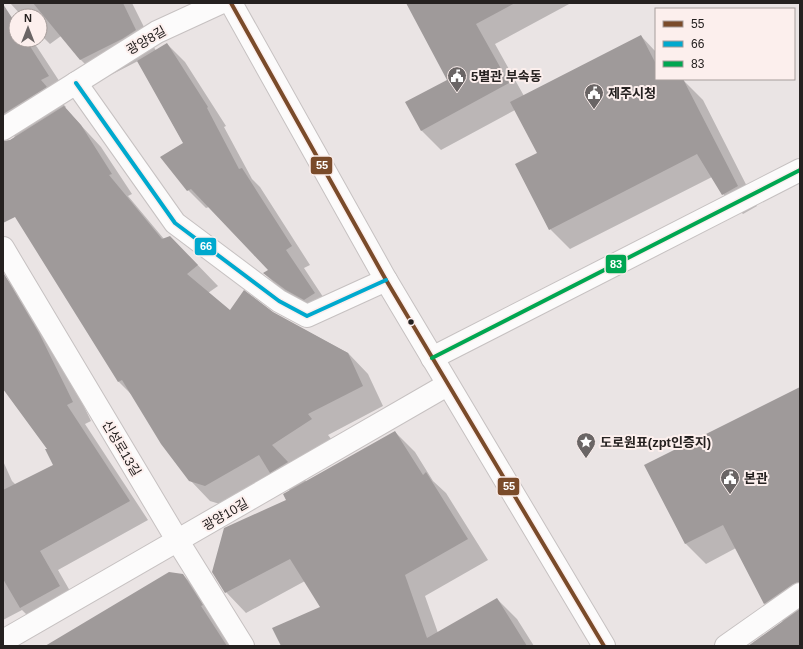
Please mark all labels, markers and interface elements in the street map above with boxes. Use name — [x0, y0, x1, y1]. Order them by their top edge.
north arrow — [8, 8, 48, 48]
legend — [655, 8, 795, 80]
text: N — [24, 12, 32, 24]
text: 55 — [691, 17, 705, 31]
street label: 광양8길 — [124, 23, 169, 58]
text: 66 — [691, 37, 705, 51]
text: 83 — [691, 57, 705, 71]
public building icon: 5별관 부속동 — [446, 65, 468, 93]
place label: 5별관 부속동 — [471, 69, 542, 84]
public building icon: 제주시청 — [583, 82, 605, 110]
place label: 제주시청 — [608, 86, 656, 101]
line badge: 55 — [310, 156, 333, 175]
text: 55 — [316, 159, 328, 171]
line badge: 66 — [194, 237, 217, 256]
text: 66 — [200, 240, 212, 252]
line badge: 83 — [605, 254, 627, 274]
text: 83 — [610, 258, 622, 270]
unlabelled marker — [406, 317, 416, 327]
street label: 신성로13길 — [99, 418, 144, 479]
place icon: 도로원표(zpt인증지) — [575, 431, 597, 459]
place label: 도로원표(zpt인증지) — [600, 435, 711, 450]
public building icon: 본관 — [719, 467, 741, 495]
place label: 본관 — [744, 471, 768, 486]
line badge: 55 — [497, 477, 520, 496]
text: 55 — [503, 480, 515, 492]
street label: 광양10길 — [200, 495, 251, 534]

